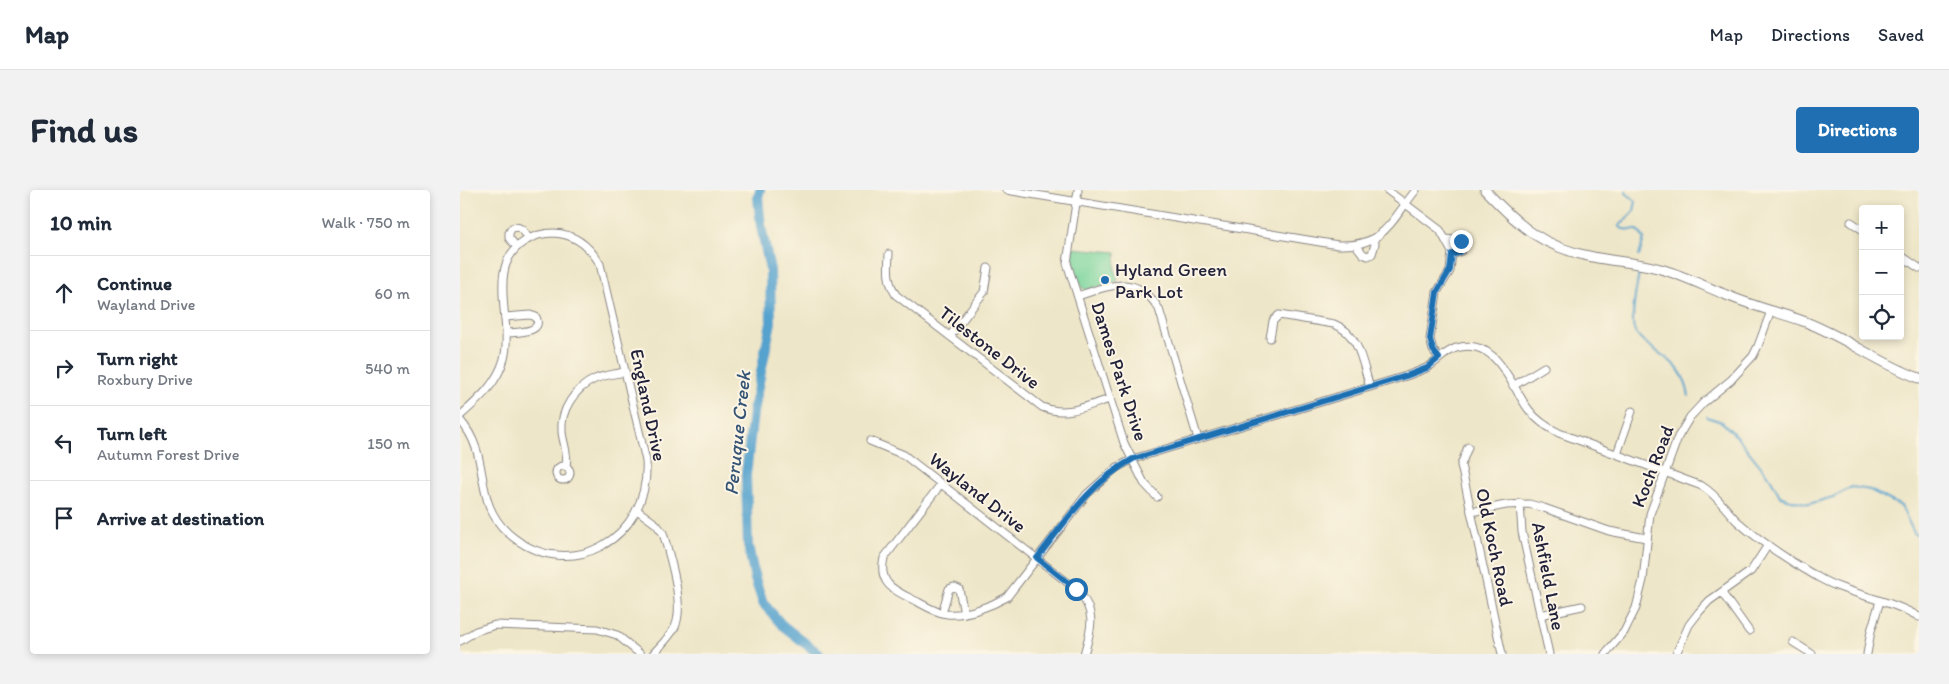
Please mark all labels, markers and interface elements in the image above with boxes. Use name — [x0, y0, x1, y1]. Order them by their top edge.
text: Map — [25, 20, 69, 49]
text: Map — [1710, 24, 1743, 46]
text: Directions — [1771, 24, 1850, 46]
text: Saved — [1878, 24, 1924, 46]
button: Directions — [1796, 107, 1919, 153]
text: Find us — [30, 109, 138, 151]
map controls — [1859, 205, 1904, 340]
button: + — [1859, 205, 1904, 250]
text: 10 min — [50, 210, 112, 235]
text: Walk · 750 m — [322, 213, 410, 232]
route end — [1450, 230, 1473, 253]
button: − — [1859, 250, 1904, 295]
place label: Hyland Green Park Lot — [1115, 258, 1227, 303]
text: Continue — [97, 272, 172, 295]
marker: Hyland Green Park Lot — [1099, 274, 1111, 286]
icon: ahead — [50, 279, 78, 307]
text: 60 m — [375, 284, 410, 303]
text: Wayland Drive — [97, 295, 195, 314]
button: locate — [1859, 295, 1904, 340]
street label: Dames Park Drive — [1086, 299, 1153, 444]
street label: Tilestone Drive — [935, 301, 1045, 394]
text: Turn right — [97, 347, 178, 370]
street label: England Drive — [625, 347, 672, 463]
icon: right — [50, 354, 78, 382]
text: 540 m — [365, 359, 410, 378]
water label: Peruque Creek — [719, 368, 756, 496]
text: Roxbury Drive — [97, 370, 193, 389]
street label: Koch Road — [1626, 421, 1679, 511]
text: Turn left — [97, 422, 167, 445]
icon: left — [50, 429, 78, 457]
text: 150 m — [367, 434, 410, 453]
text: Autumn Forest Drive — [97, 445, 239, 464]
street label: Wayland Drive — [925, 447, 1031, 537]
street label: Old Koch Road — [1471, 486, 1518, 608]
icon: arrive — [50, 504, 78, 532]
text: Arrive at destination — [97, 507, 264, 530]
street label: Ashfield Lane — [1527, 520, 1570, 632]
route start — [1065, 578, 1088, 601]

